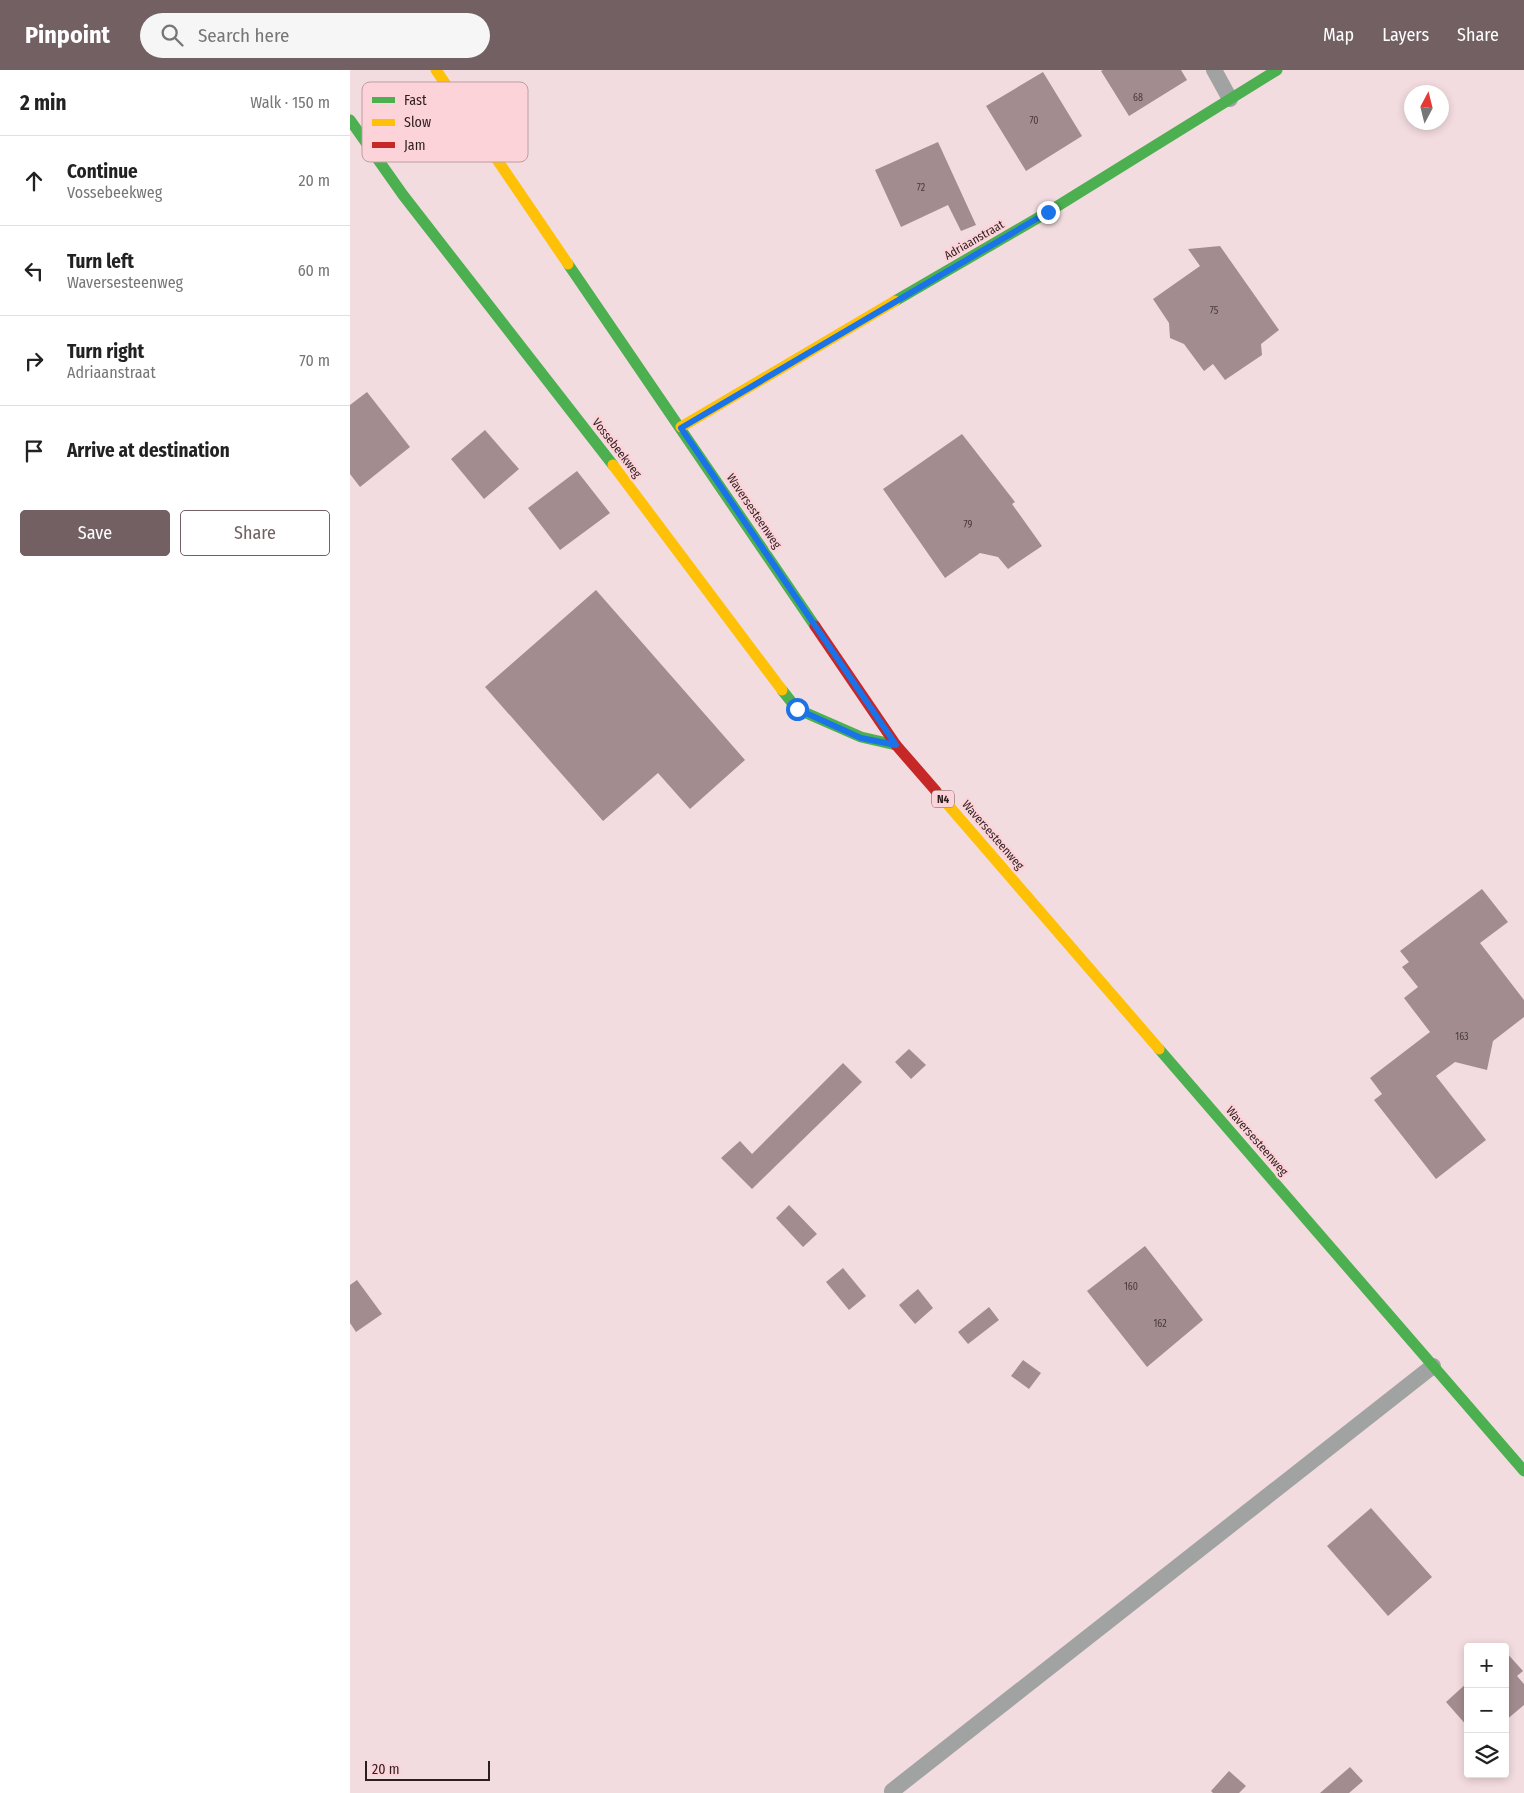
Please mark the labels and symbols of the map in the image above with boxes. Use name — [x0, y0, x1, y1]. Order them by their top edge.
legend — [362, 82, 528, 162]
north arrow — [1404, 85, 1449, 130]
text: Fast — [404, 92, 427, 109]
house number: 68 — [1133, 92, 1143, 104]
text: Slow — [404, 114, 431, 131]
house number: 70 — [1029, 115, 1039, 127]
text: Jam — [404, 137, 425, 154]
house number: 72 — [917, 182, 926, 194]
route end — [1037, 201, 1060, 224]
street label: Adriaanstraat — [942, 217, 1006, 263]
house number: 75 — [1210, 305, 1219, 317]
street label: Vossebeekweg — [589, 416, 645, 481]
street label: Waversesteenweg — [724, 471, 784, 551]
house number: 79 — [964, 519, 973, 531]
route start — [786, 698, 809, 721]
road number: N4 — [932, 791, 954, 808]
street label: Waversesteenweg — [959, 798, 1027, 873]
house number: 163 — [1455, 1031, 1469, 1043]
street label: Waversesteenweg — [1223, 1104, 1291, 1179]
house number: 160 — [1124, 1281, 1138, 1293]
house number: 162 — [1153, 1318, 1167, 1330]
scale bar — [365, 1758, 490, 1781]

